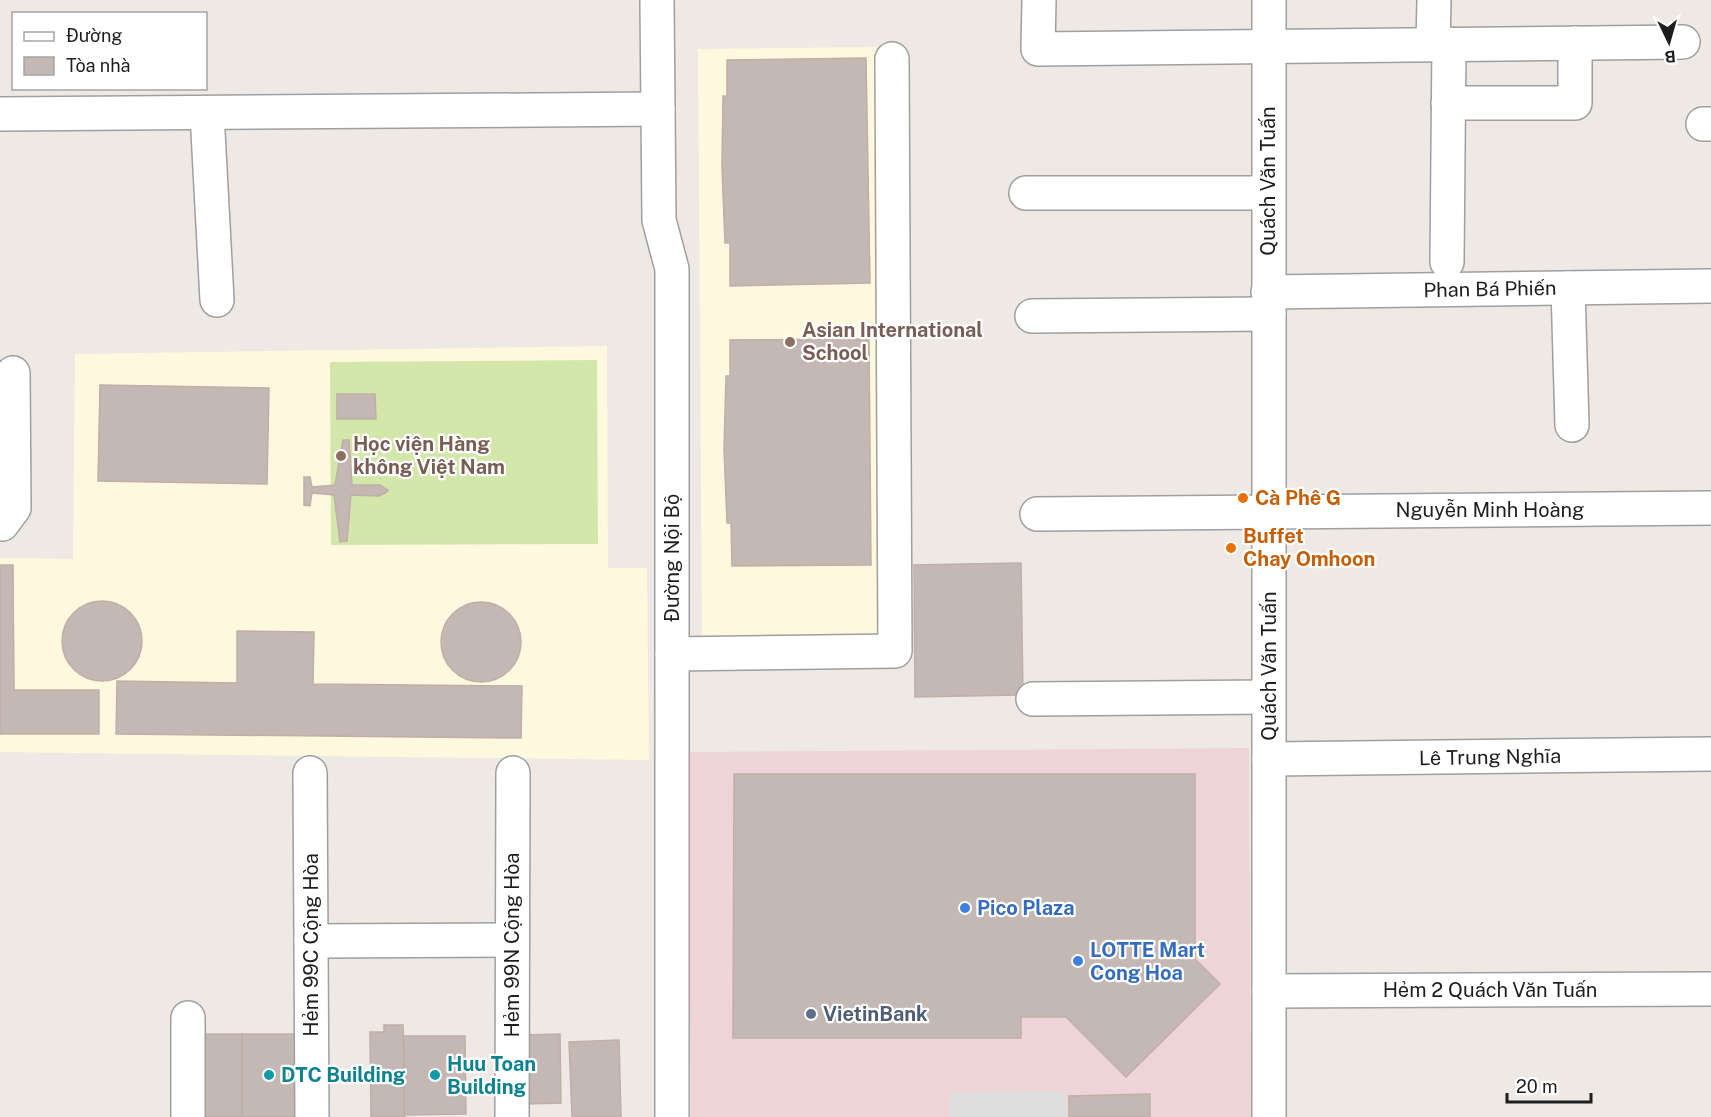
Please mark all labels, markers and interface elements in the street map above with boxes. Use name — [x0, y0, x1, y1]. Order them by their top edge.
legend — [12, 12, 207, 90]
north arrow — [1639, 12, 1699, 72]
text: Đường — [66, 25, 123, 46]
text: B — [1664, 47, 1677, 66]
text: Tòa nhà — [66, 55, 131, 76]
street label: Quách Văn Tuấn — [1256, 106, 1280, 256]
street label: Phan Bá Phiến — [1423, 276, 1557, 302]
place label: Asian International School — [802, 318, 983, 365]
marker: Asian International School — [783, 335, 797, 349]
place label: Học viện Hàng không Việt Nam — [353, 432, 505, 479]
marker: Học viện Hàng không Việt Nam — [334, 449, 348, 463]
place label: Cà Phê G — [1255, 486, 1341, 510]
marker: Cà Phê G — [1236, 491, 1250, 505]
street label: Đường Nội Bộ — [660, 494, 684, 622]
street label: Nguyễn Minh Hoàng — [1395, 498, 1585, 522]
place label: Buffet Chay Omhoon — [1243, 524, 1375, 571]
marker: Buffet Chay Omhoon — [1224, 541, 1238, 555]
street label: Quách Văn Tuấn — [1257, 591, 1281, 741]
street label: Lê Trung Nghĩa — [1419, 744, 1561, 770]
street label: Hẻm 99C Cộng Hòa — [299, 853, 323, 1037]
street label: Hẻm 99N Cộng Hòa — [500, 853, 524, 1037]
place label: Pico Plaza — [977, 896, 1075, 920]
marker: Pico Plaza — [958, 901, 972, 915]
place label: LOTTE Mart Cong Hoa — [1090, 938, 1205, 985]
marker: LOTTE Mart Cong Hoa — [1071, 954, 1085, 968]
street label: Hẻm 2 Quách Văn Tuấn — [1383, 978, 1597, 1002]
place label: VietinBank — [823, 1002, 928, 1026]
marker: VietinBank — [804, 1007, 818, 1021]
place label: Huu Toan Building — [447, 1052, 536, 1099]
place label: DTC Building — [281, 1063, 406, 1087]
scale bar — [1507, 1066, 1591, 1104]
marker: DTC Building — [262, 1068, 276, 1082]
marker: Huu Toan Building — [428, 1068, 442, 1082]
text: 20 m — [1516, 1076, 1558, 1097]

